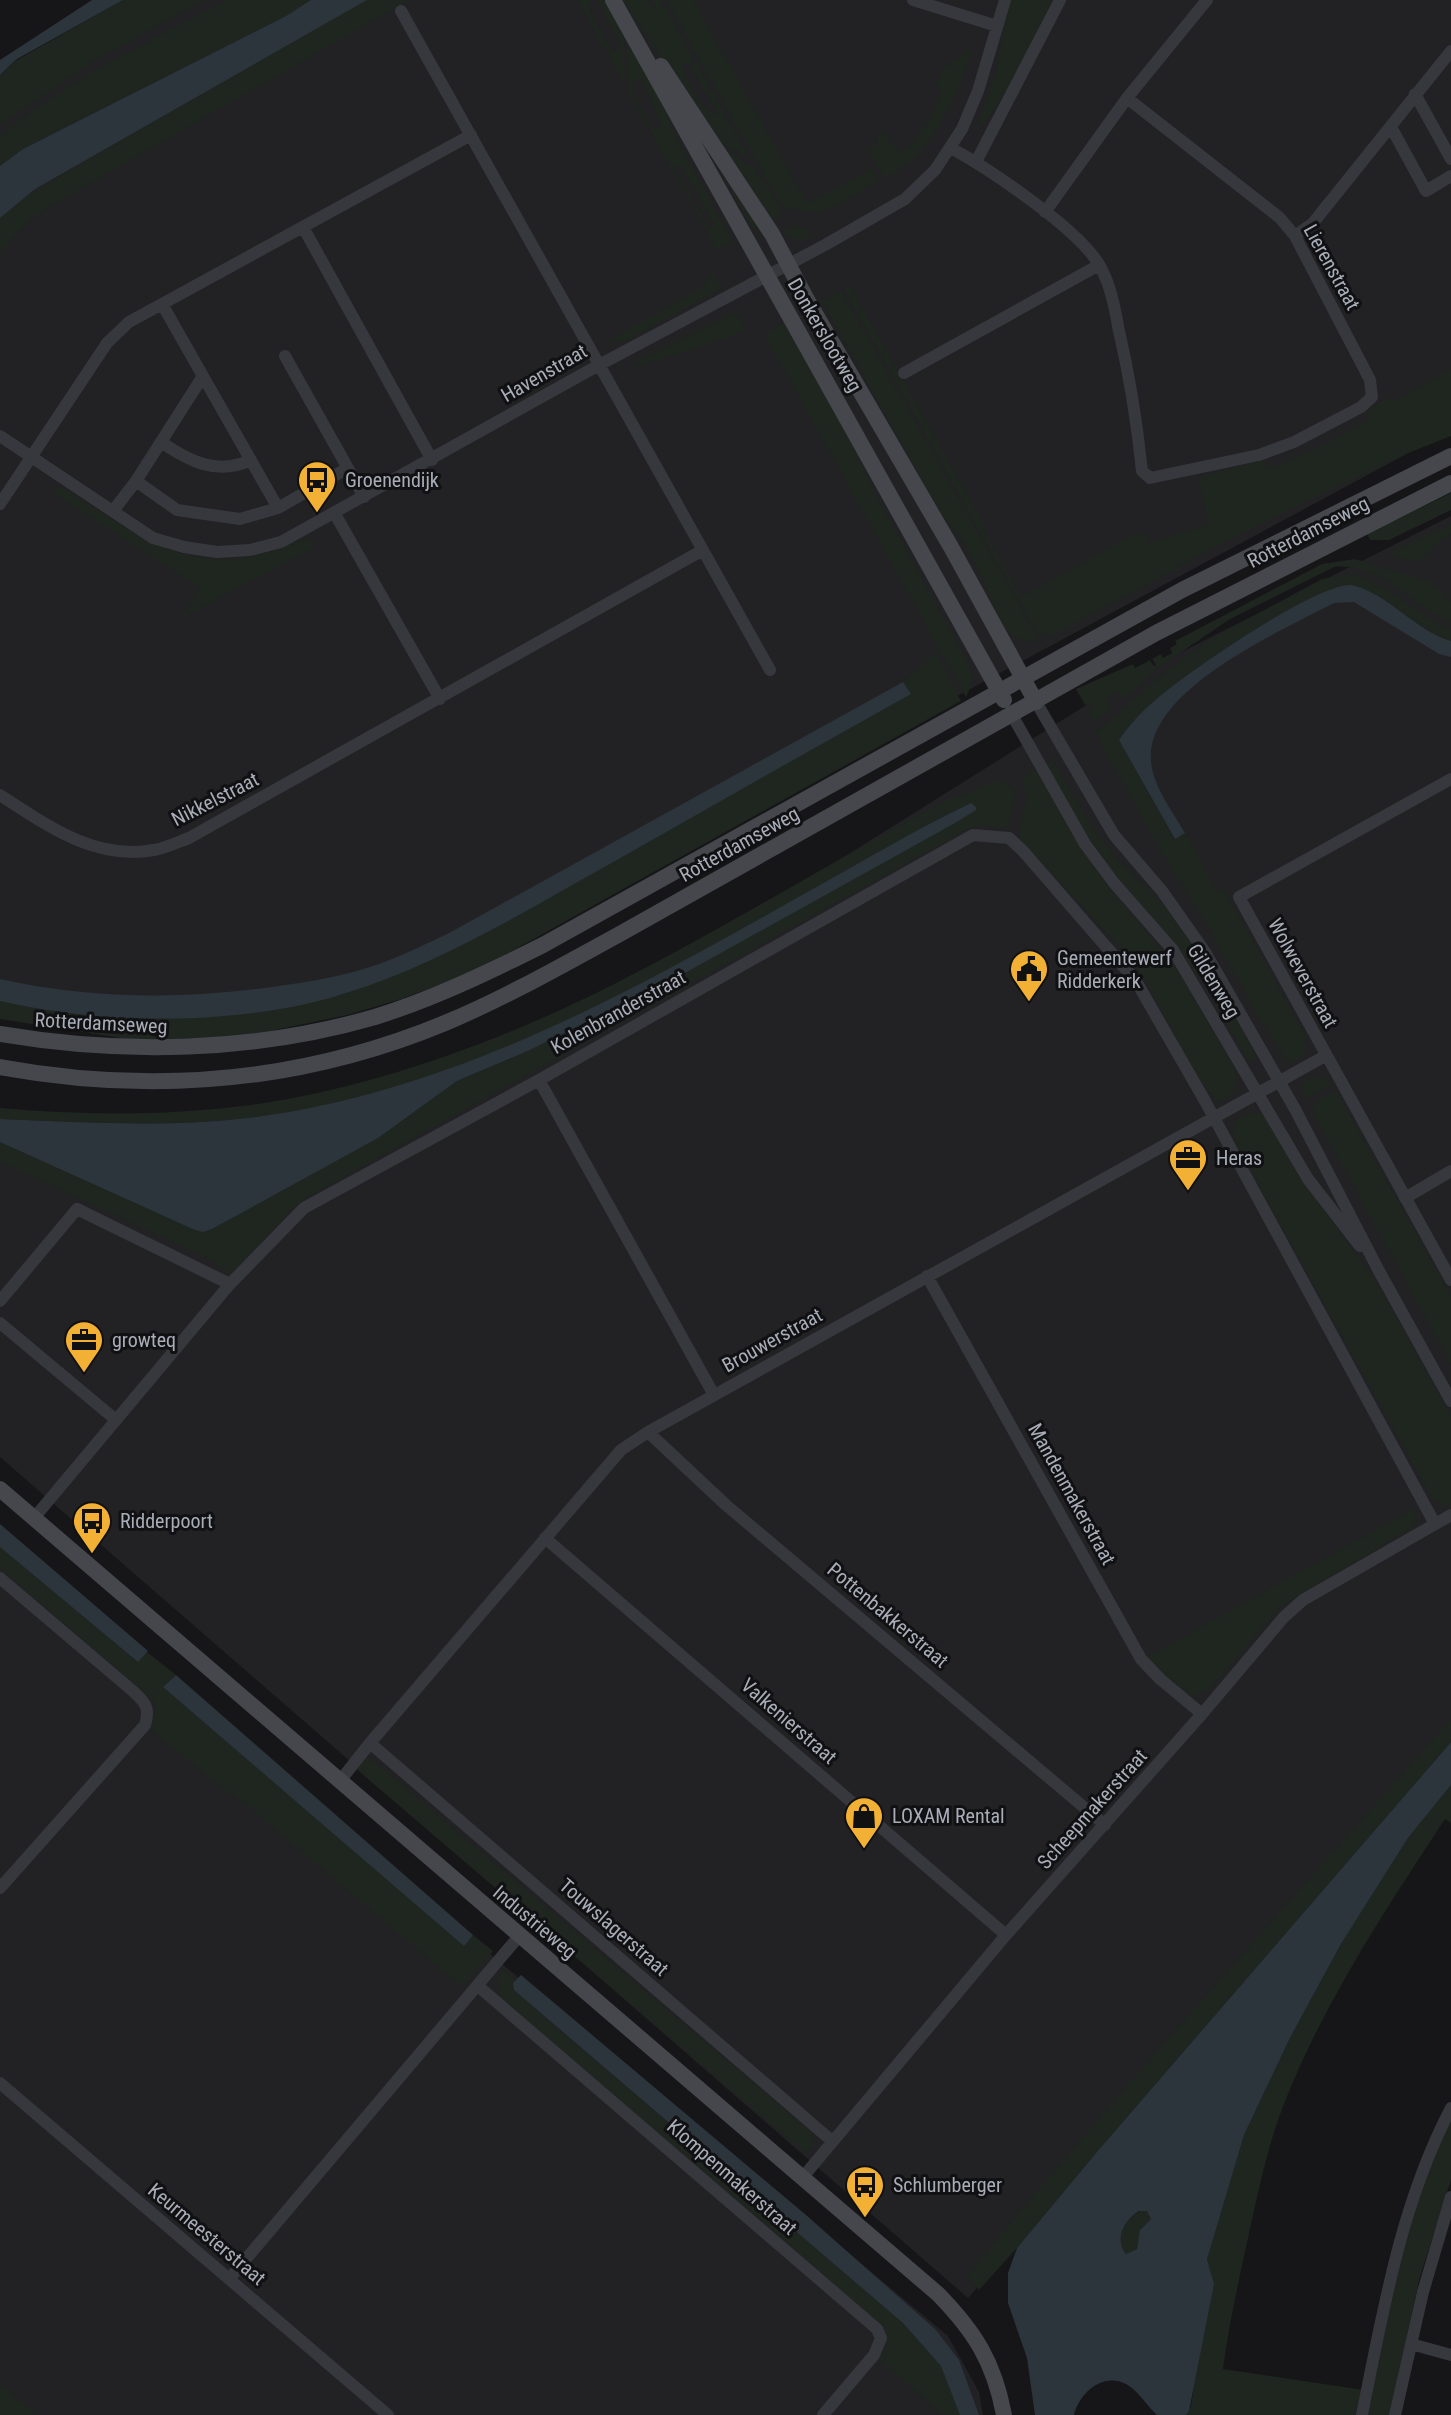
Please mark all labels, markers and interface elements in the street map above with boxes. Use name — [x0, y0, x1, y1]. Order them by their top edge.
street label: Lierenstraat — [1299, 220, 1365, 314]
street label: Donkerslootweg — [783, 274, 867, 396]
street label: Havenstraat — [497, 339, 591, 407]
bus stop icon: Groenendijk — [296, 459, 338, 514]
place label: Groenendijk — [345, 468, 439, 492]
street label: Rotterdamseweg — [1243, 491, 1373, 573]
street label: Nikkelstraat — [167, 767, 263, 831]
street label: Rotterdamseweg — [675, 801, 803, 887]
street label: Wolweverstraat — [1263, 914, 1343, 1032]
street label: Gildenweg — [1183, 940, 1245, 1022]
place label: Gemeentewerf Ridderkerk — [1057, 946, 1173, 993]
public building icon: Gemeentewerf Ridderkerk — [1008, 948, 1050, 1003]
street label: Kolenbranderstraat — [546, 965, 690, 1059]
street label: Rotterdamseweg — [34, 1008, 168, 1038]
office icon: Heras — [1167, 1137, 1209, 1192]
place label: Heras — [1216, 1146, 1262, 1170]
street label: Brouwerstraat — [718, 1303, 826, 1377]
office icon: growteq — [63, 1319, 105, 1374]
place label: growteq — [112, 1328, 176, 1352]
street label: Mandenmakerstraat — [1023, 1419, 1121, 1569]
bus stop icon: Ridderpoort — [71, 1500, 113, 1555]
place label: Ridderpoort — [120, 1509, 213, 1533]
street label: Pottenbakkerstraat — [823, 1557, 953, 1673]
street label: Valkenierstraat — [736, 1673, 842, 1769]
street label: Scheepmakerstraat — [1032, 1744, 1152, 1874]
shop icon: LOXAM Rental — [843, 1795, 885, 1850]
place label: LOXAM Rental — [892, 1804, 1005, 1828]
street label: Touwslagerstraat — [555, 1873, 673, 1981]
street label: Industrieweg — [488, 1880, 582, 1964]
street label: Klompenmakerstraat — [662, 2114, 802, 2240]
bus stop icon: Schlumberger — [844, 2164, 886, 2219]
place label: Schlumberger — [893, 2173, 1002, 2197]
street label: Keurmeesterstraat — [143, 2178, 271, 2290]

